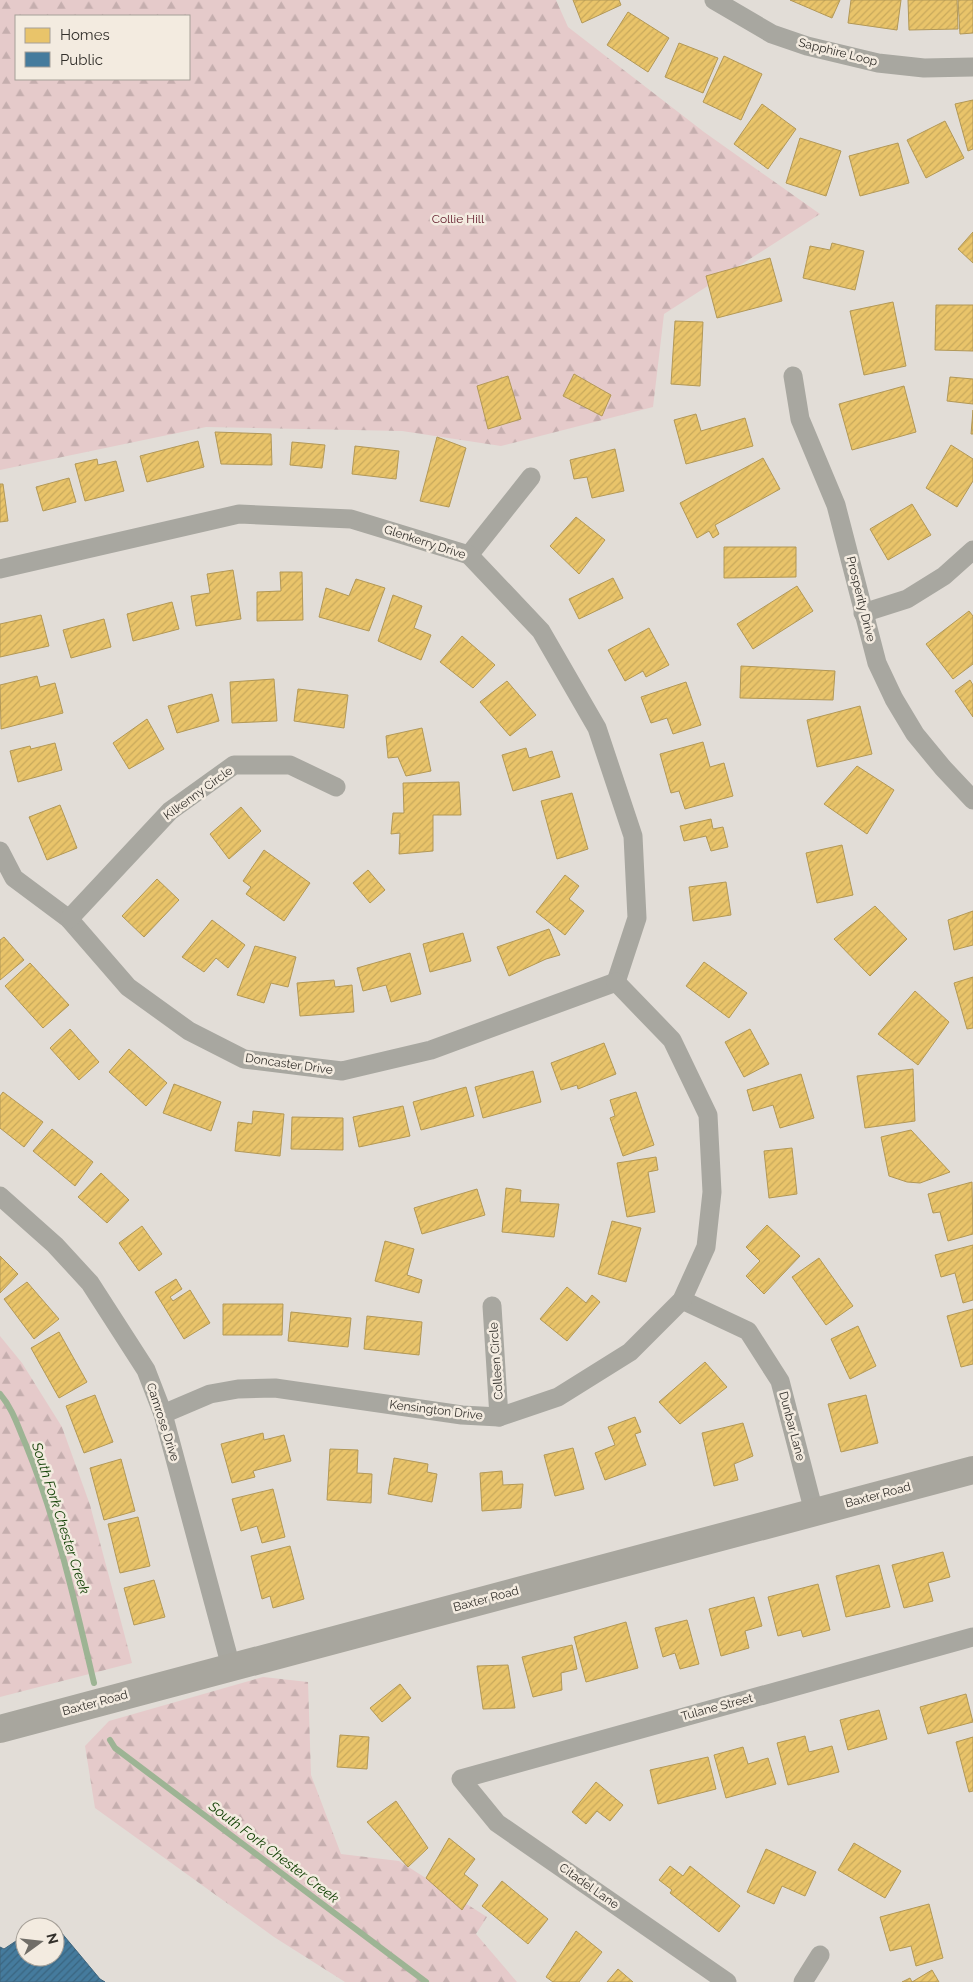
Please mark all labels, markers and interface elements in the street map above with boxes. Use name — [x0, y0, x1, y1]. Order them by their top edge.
legend — [15, 15, 190, 80]
text: Homes — [60, 26, 110, 44]
street label: Sapphire Loop — [797, 35, 879, 69]
text: Public — [60, 51, 103, 69]
park label: Collie Hill — [432, 212, 485, 226]
street label: Glenkerry Drive — [382, 522, 468, 562]
street label: Prosperity Drive — [844, 555, 878, 643]
street label: Kilkenny Circle — [161, 763, 235, 823]
street label: Doncaster Drive — [244, 1051, 334, 1077]
street label: Colleen Circle — [486, 1322, 506, 1400]
street label: Camrose Drive — [144, 1381, 182, 1463]
street label: Dunbar Lane — [776, 1390, 808, 1462]
street label: Kensington Drive — [389, 1397, 483, 1423]
water label: South Fork Chester Creek — [29, 1439, 93, 1596]
street label: Baxter Road — [844, 1480, 912, 1510]
street label: Baxter Road — [452, 1584, 520, 1614]
street label: Baxter Road — [61, 1688, 129, 1718]
street label: Tulane Street — [680, 1691, 754, 1723]
water label: South Fork Chester Creek — [205, 1797, 343, 1906]
street label: Citadel Lane — [557, 1860, 621, 1912]
north arrow — [15, 1917, 65, 1967]
text: N — [43, 1931, 62, 1946]

